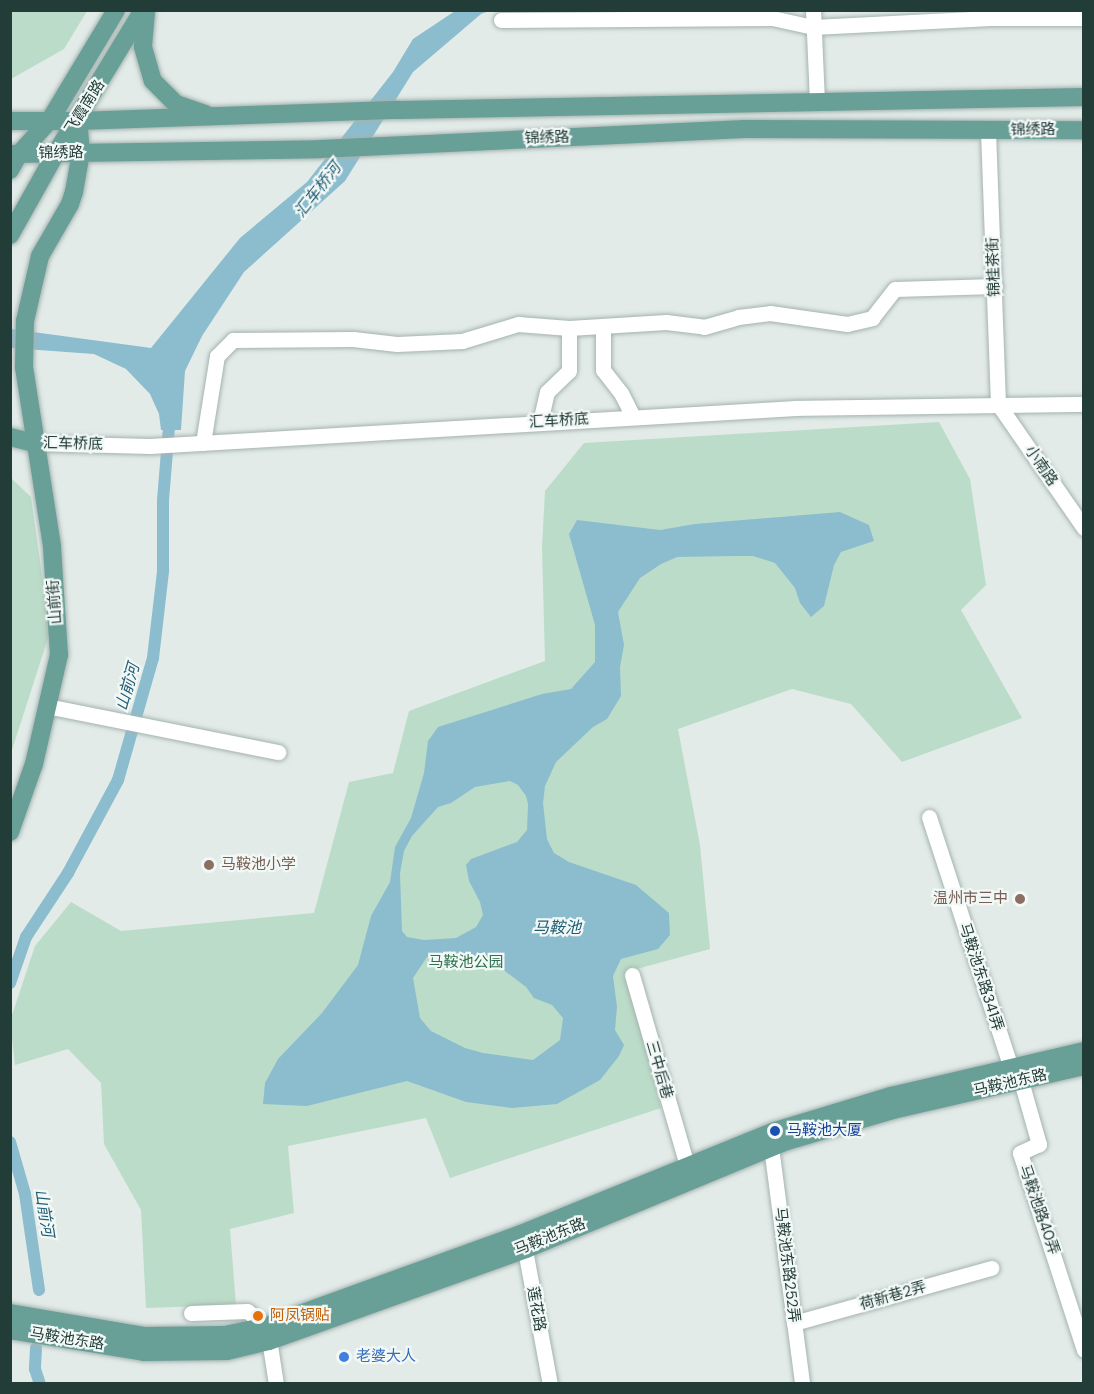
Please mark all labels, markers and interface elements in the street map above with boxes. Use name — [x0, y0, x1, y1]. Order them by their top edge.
street label: 飞霞南路 — [61, 77, 109, 137]
street label: 锦绣路 — [1010, 121, 1056, 139]
street label: 锦绣路 — [524, 128, 570, 148]
street label: 锦绣路 — [38, 144, 84, 162]
water label: 汇车桥河 — [291, 159, 345, 221]
street label: 锦桂茶街 — [984, 237, 1004, 297]
street label: 汇车桥底 — [528, 410, 590, 432]
street label: 汇车桥底 — [43, 434, 103, 454]
street label: 小南路 — [1021, 442, 1061, 490]
street label: 山前街 — [44, 579, 66, 625]
water label: 山前河 — [112, 661, 144, 713]
place label: 马鞍池小学 — [221, 856, 296, 874]
marker: 马鞍池小学 — [202, 858, 216, 872]
place label: 温州市三中 — [933, 890, 1008, 908]
marker: 温州市三中 — [1013, 892, 1027, 906]
water label: 马鞍池 — [533, 918, 581, 938]
street label: 马鞍池东路341弄 — [955, 921, 1007, 1033]
park label: 马鞍池公园 — [429, 954, 503, 972]
street label: 三中后巷 — [642, 1039, 676, 1101]
street label: 马鞍池东路 — [971, 1066, 1049, 1100]
place label: 马鞍池大厦 — [787, 1122, 862, 1140]
marker: 马鞍池大厦 — [768, 1124, 782, 1138]
street label: 马鞍池路40弄 — [1015, 1162, 1063, 1258]
water label: 山前河 — [31, 1188, 57, 1238]
street label: 马鞍池东路252弄 — [771, 1206, 803, 1324]
street label: 马鞍池东路 — [512, 1215, 588, 1259]
street label: 荷新巷2弄 — [858, 1278, 928, 1314]
street label: 莲花路 — [523, 1285, 549, 1333]
place label: 阿凤锅贴 — [270, 1307, 330, 1325]
marker: 阿凤锅贴 — [251, 1309, 265, 1323]
street label: 马鞍池东路 — [29, 1324, 105, 1354]
place label: 老婆大人 — [356, 1348, 416, 1366]
marker: 老婆大人 — [337, 1350, 351, 1364]

